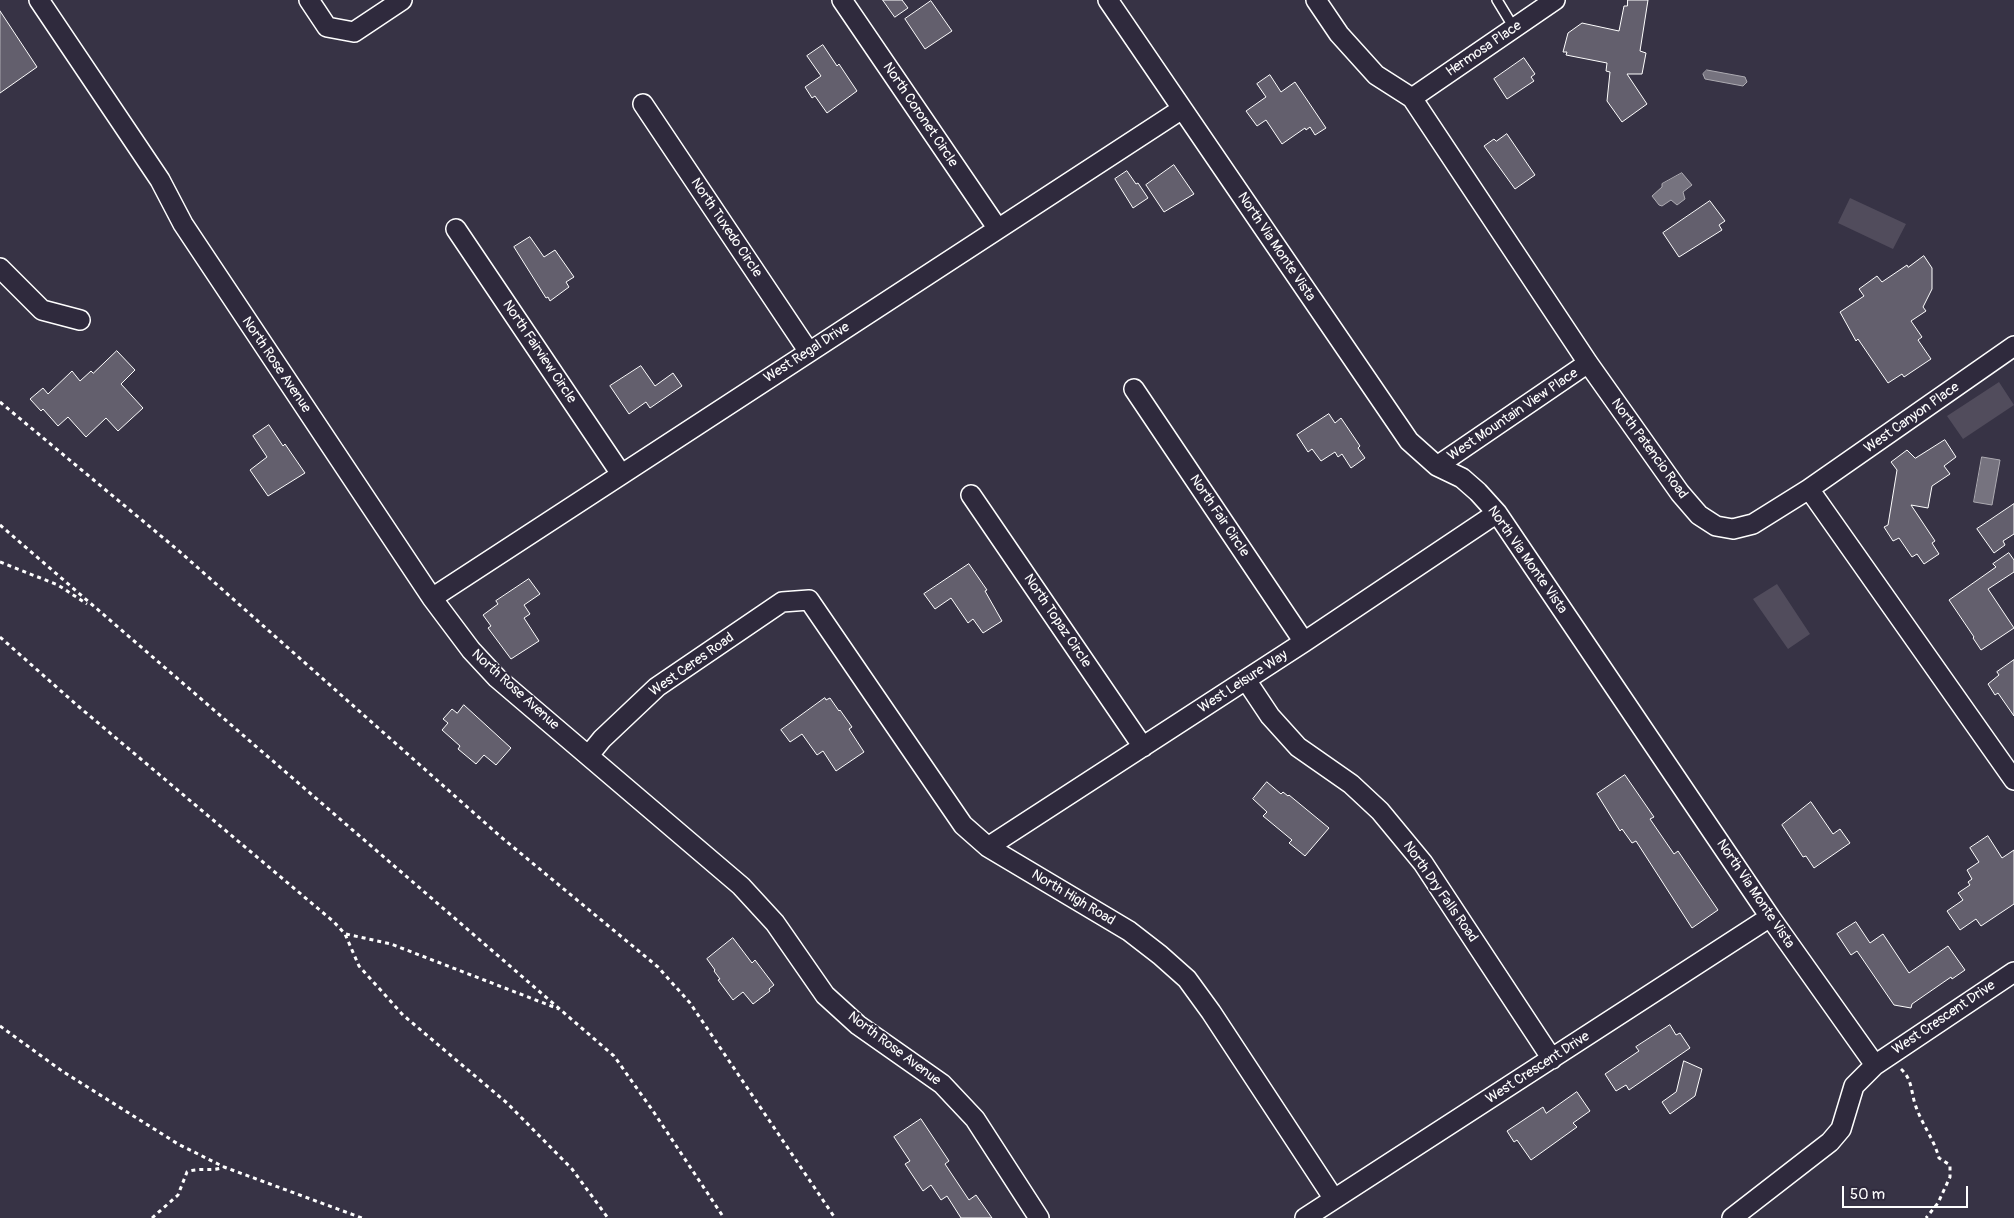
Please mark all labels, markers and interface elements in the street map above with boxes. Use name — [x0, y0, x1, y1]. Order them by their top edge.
street label: Hermosa Place — [1443, 18, 1525, 80]
street label: North Coronet Circle — [879, 60, 961, 170]
street label: North Tuxedo Circle — [687, 175, 765, 281]
street label: North Via Monte Vista — [1233, 189, 1319, 305]
street label: North Fairview Circle — [498, 297, 580, 407]
street label: North Rose Avenue — [238, 314, 314, 416]
street label: West Regal Drive — [761, 319, 853, 387]
street label: West Mountain View Place — [1445, 365, 1581, 465]
street label: West Canyon Place — [1861, 379, 1963, 457]
street label: North Patencio Road — [1607, 396, 1691, 502]
street label: North Fair Circle — [1185, 472, 1253, 560]
street label: North Via Monte Vista — [1483, 503, 1571, 617]
street label: North Topaz Circle — [1020, 571, 1094, 671]
street label: West Ceres Road — [647, 630, 737, 700]
street label: North Rose Avenue — [468, 646, 562, 734]
street label: West Leisure Way — [1195, 647, 1291, 717]
street label: North Via Monte Vista — [1712, 836, 1798, 952]
street label: North Dry Falls Road — [1399, 838, 1481, 946]
street label: North High Road — [1028, 867, 1118, 929]
street label: West Crescent Drive — [1889, 977, 1999, 1059]
street label: North Rose Avenue — [844, 1009, 944, 1089]
street label: West Crescent Drive — [1483, 1028, 1593, 1108]
scale bar — [1844, 1176, 1970, 1208]
text: 50 m — [1850, 1185, 1885, 1204]

